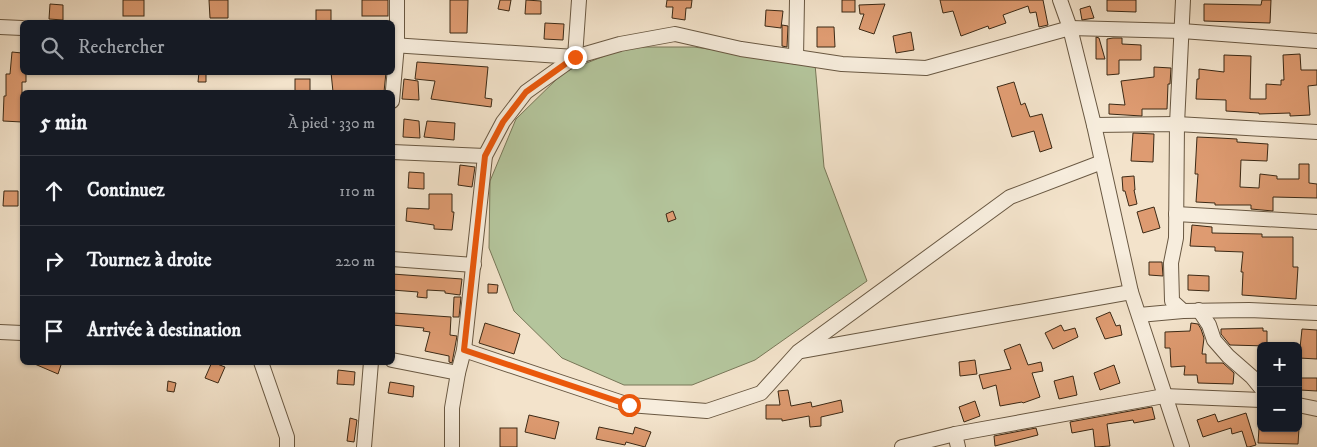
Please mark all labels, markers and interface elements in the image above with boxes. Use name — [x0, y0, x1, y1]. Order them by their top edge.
search box — [20, 20, 395, 75]
icon: search — [38, 34, 66, 62]
text: Rechercher — [78, 36, 164, 59]
route end — [564, 46, 587, 69]
text: 5 min — [40, 110, 87, 136]
text: À pied · 330 m — [288, 113, 375, 133]
icon: ahead — [40, 177, 68, 205]
text: Continuez — [87, 179, 165, 202]
text: 110 m — [339, 181, 375, 201]
icon: right — [40, 247, 68, 275]
text: Tournez à droite — [87, 249, 212, 272]
text: 220 m — [335, 251, 375, 271]
icon: arrive — [40, 317, 68, 345]
text: Arrivée à destination — [87, 319, 241, 342]
map controls — [1257, 342, 1302, 432]
button: + — [1257, 342, 1302, 387]
button: − — [1257, 387, 1302, 432]
route start — [618, 394, 641, 417]

